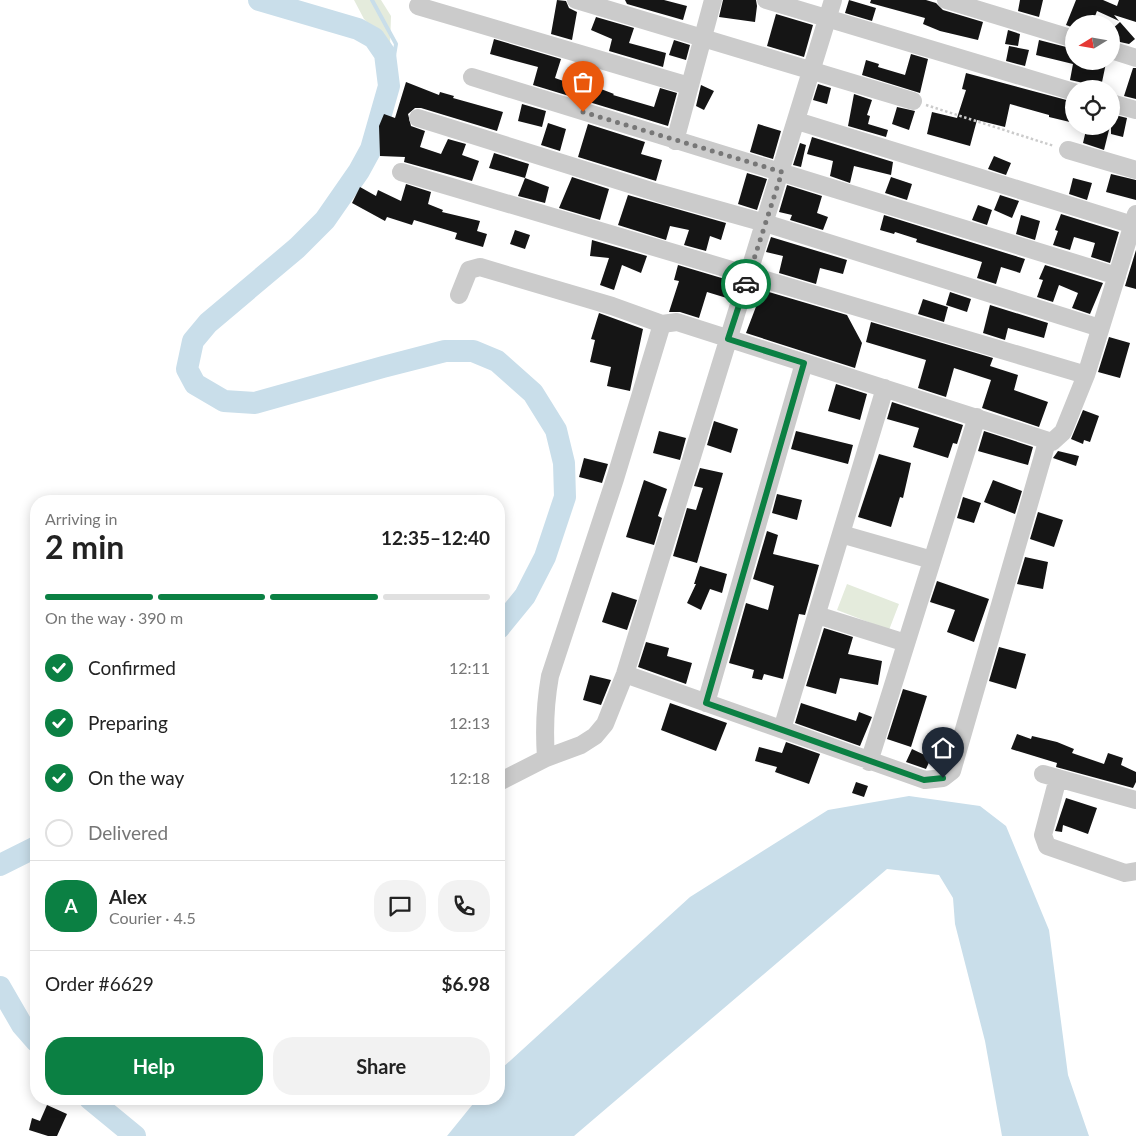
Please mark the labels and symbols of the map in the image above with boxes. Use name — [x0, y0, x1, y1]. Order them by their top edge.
north arrow — [1065, 15, 1120, 70]
pin — [562, 61, 604, 112]
courier — [721, 259, 771, 309]
pin — [922, 727, 964, 778]

